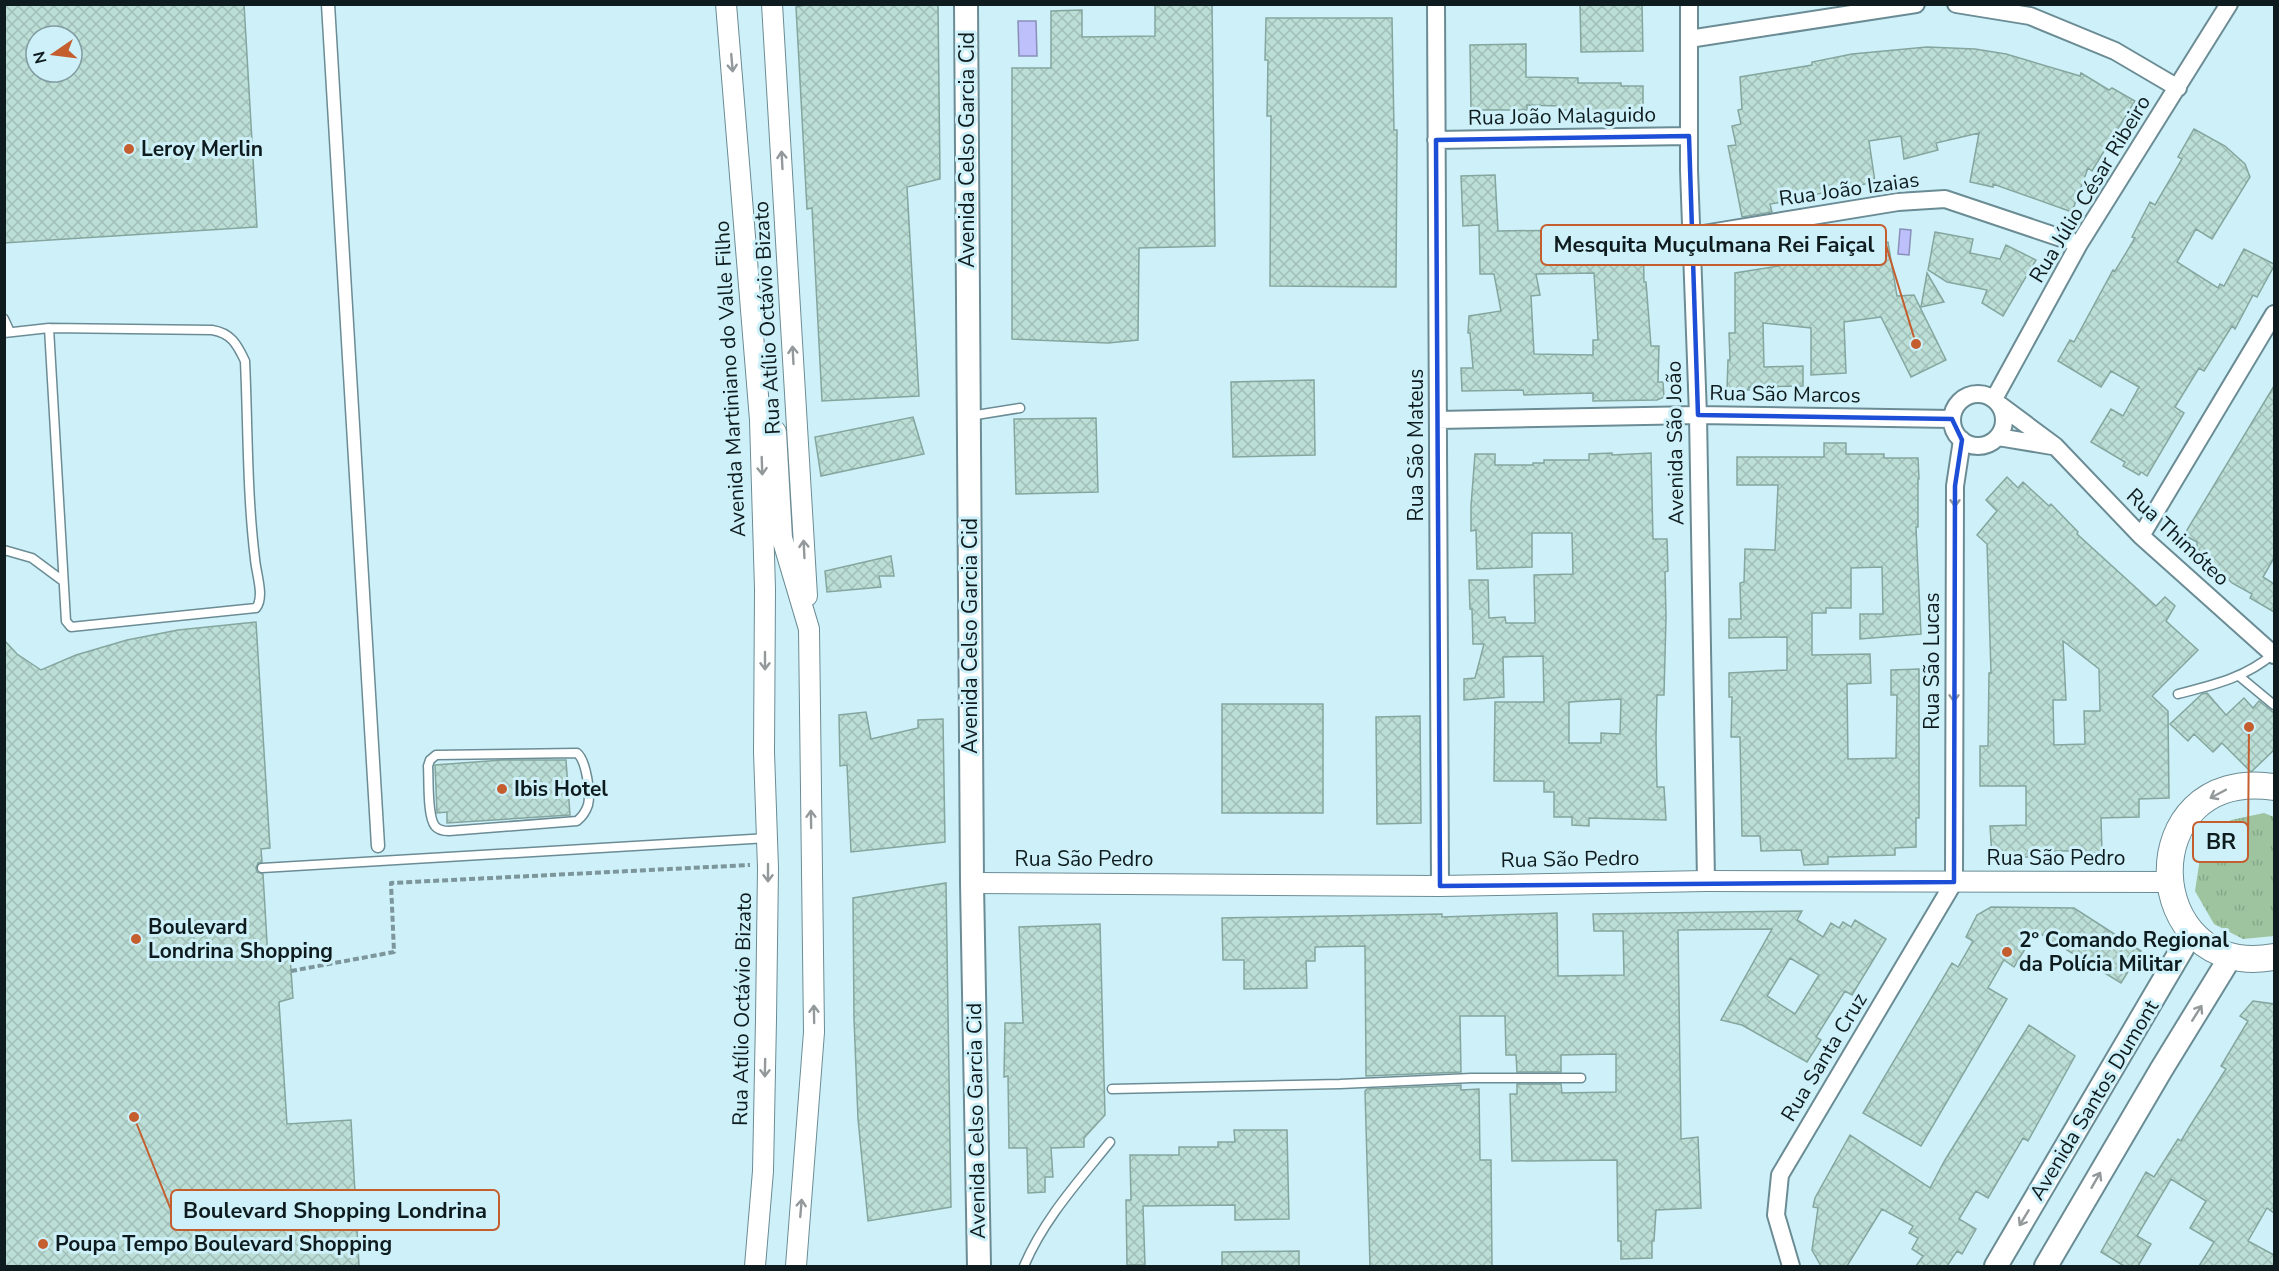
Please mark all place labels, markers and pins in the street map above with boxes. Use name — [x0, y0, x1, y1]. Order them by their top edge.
place label: Leroy Merlin — [141, 135, 263, 163]
marker: Leroy Merlin — [122, 142, 136, 156]
callout: Mesquita Muçulmana Rei Faiçal — [1541, 225, 1886, 265]
place label: Ibis Hotel — [514, 775, 608, 803]
marker: Ibis Hotel — [495, 782, 509, 796]
callout: BR — [2193, 822, 2248, 862]
place label: Boulevard Londrina Shopping — [148, 913, 333, 965]
place label: 2º Comando Regional da Polícia Militar — [2019, 926, 2229, 978]
marker: Boulevard Londrina Shopping — [129, 932, 143, 946]
marker: 2º Comando Regional da Polícia Militar — [2000, 945, 2014, 959]
callout: Boulevard Shopping Londrina — [171, 1190, 499, 1230]
place label: Poupa Tempo Boulevard Shopping — [55, 1230, 392, 1258]
marker: Poupa Tempo Boulevard Shopping — [36, 1237, 50, 1251]

